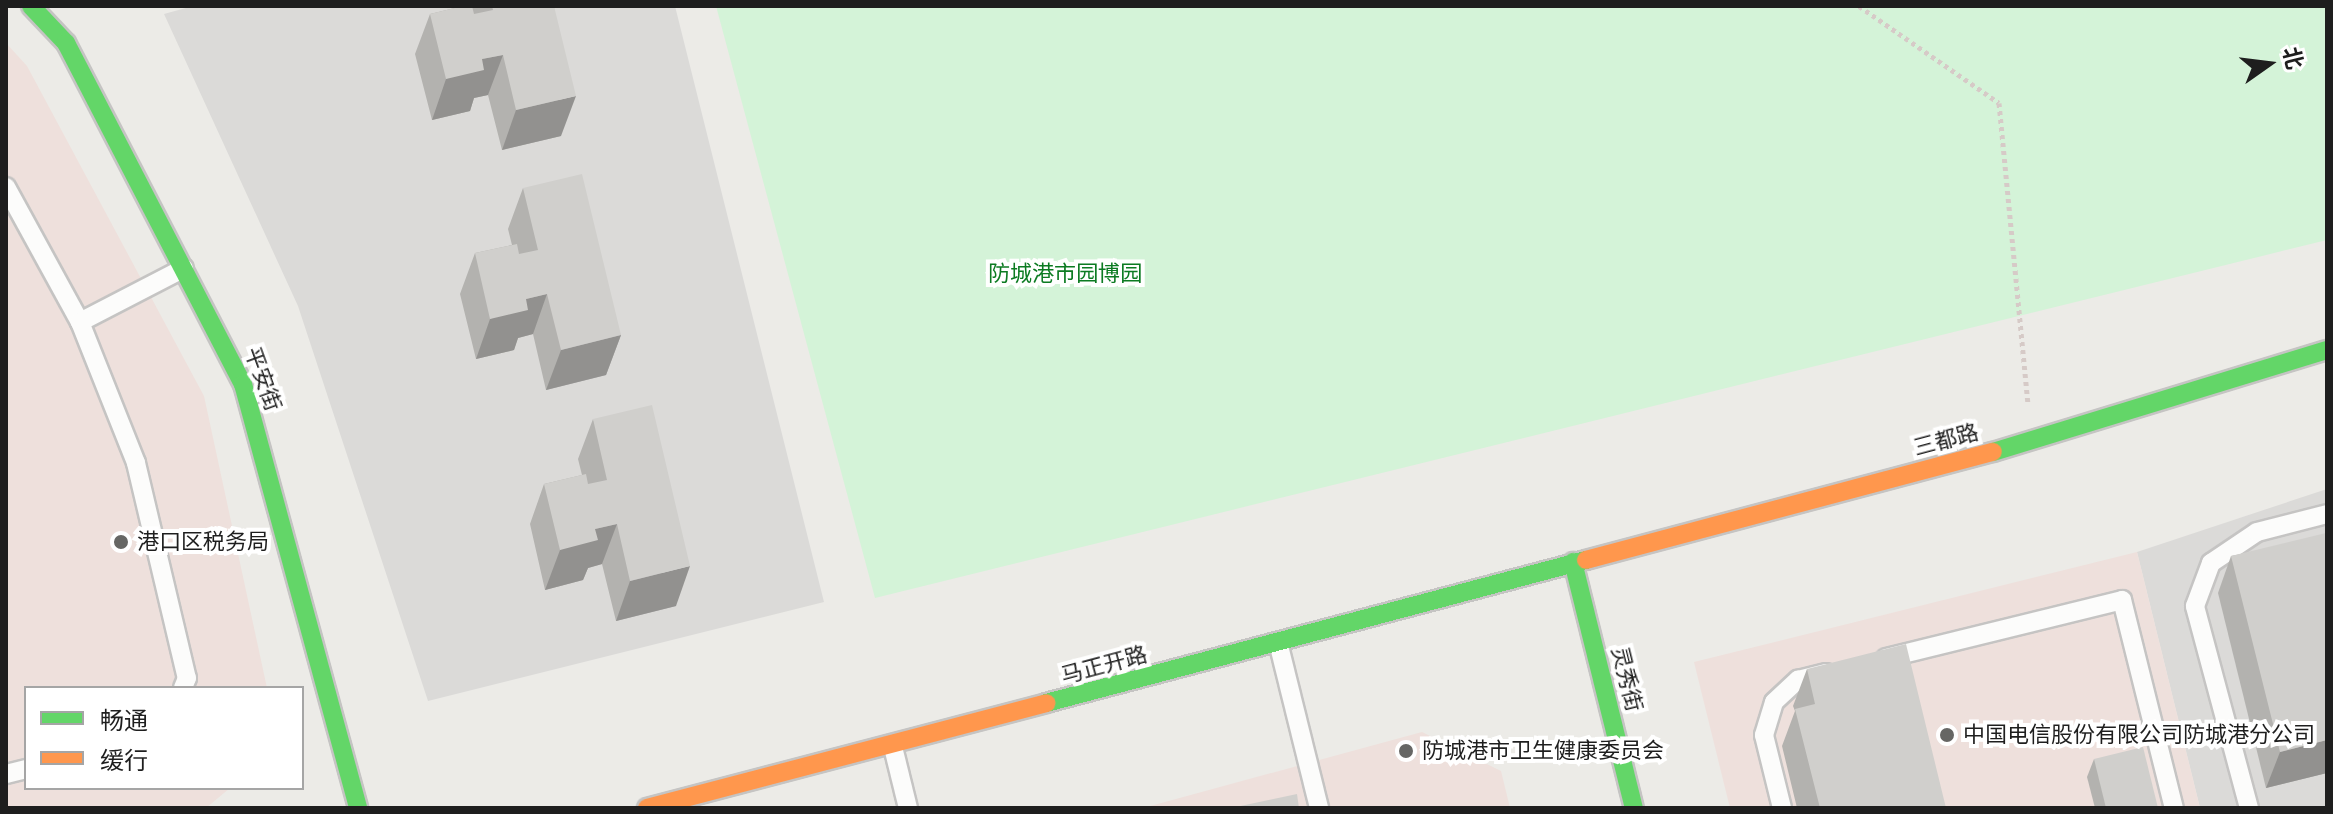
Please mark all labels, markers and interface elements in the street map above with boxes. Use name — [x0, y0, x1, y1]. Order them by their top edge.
north arrow — [2229, 24, 2309, 104]
text: 北 — [2277, 44, 2309, 72]
park label: 防城港市园博园 — [988, 261, 1142, 287]
street label: 平安街 — [239, 343, 287, 415]
street label: 三都路 — [1911, 419, 1981, 461]
place label: 港口区税务局 — [137, 529, 269, 555]
marker: 港口区税务局 — [112, 533, 130, 551]
street label: 马正开路 — [1058, 641, 1150, 689]
street label: 灵秀街 — [1606, 644, 1648, 714]
legend — [24, 686, 304, 790]
text: 畅通 — [100, 707, 148, 735]
place label: 中国电信股份有限公司防城港分公司 — [1963, 722, 2315, 748]
marker: 中国电信股份有限公司防城港分公司 — [1938, 726, 1956, 744]
place label: 防城港市卫生健康委员会 — [1422, 738, 1664, 764]
marker: 防城港市卫生健康委员会 — [1397, 742, 1415, 760]
text: 缓行 — [100, 747, 148, 775]

